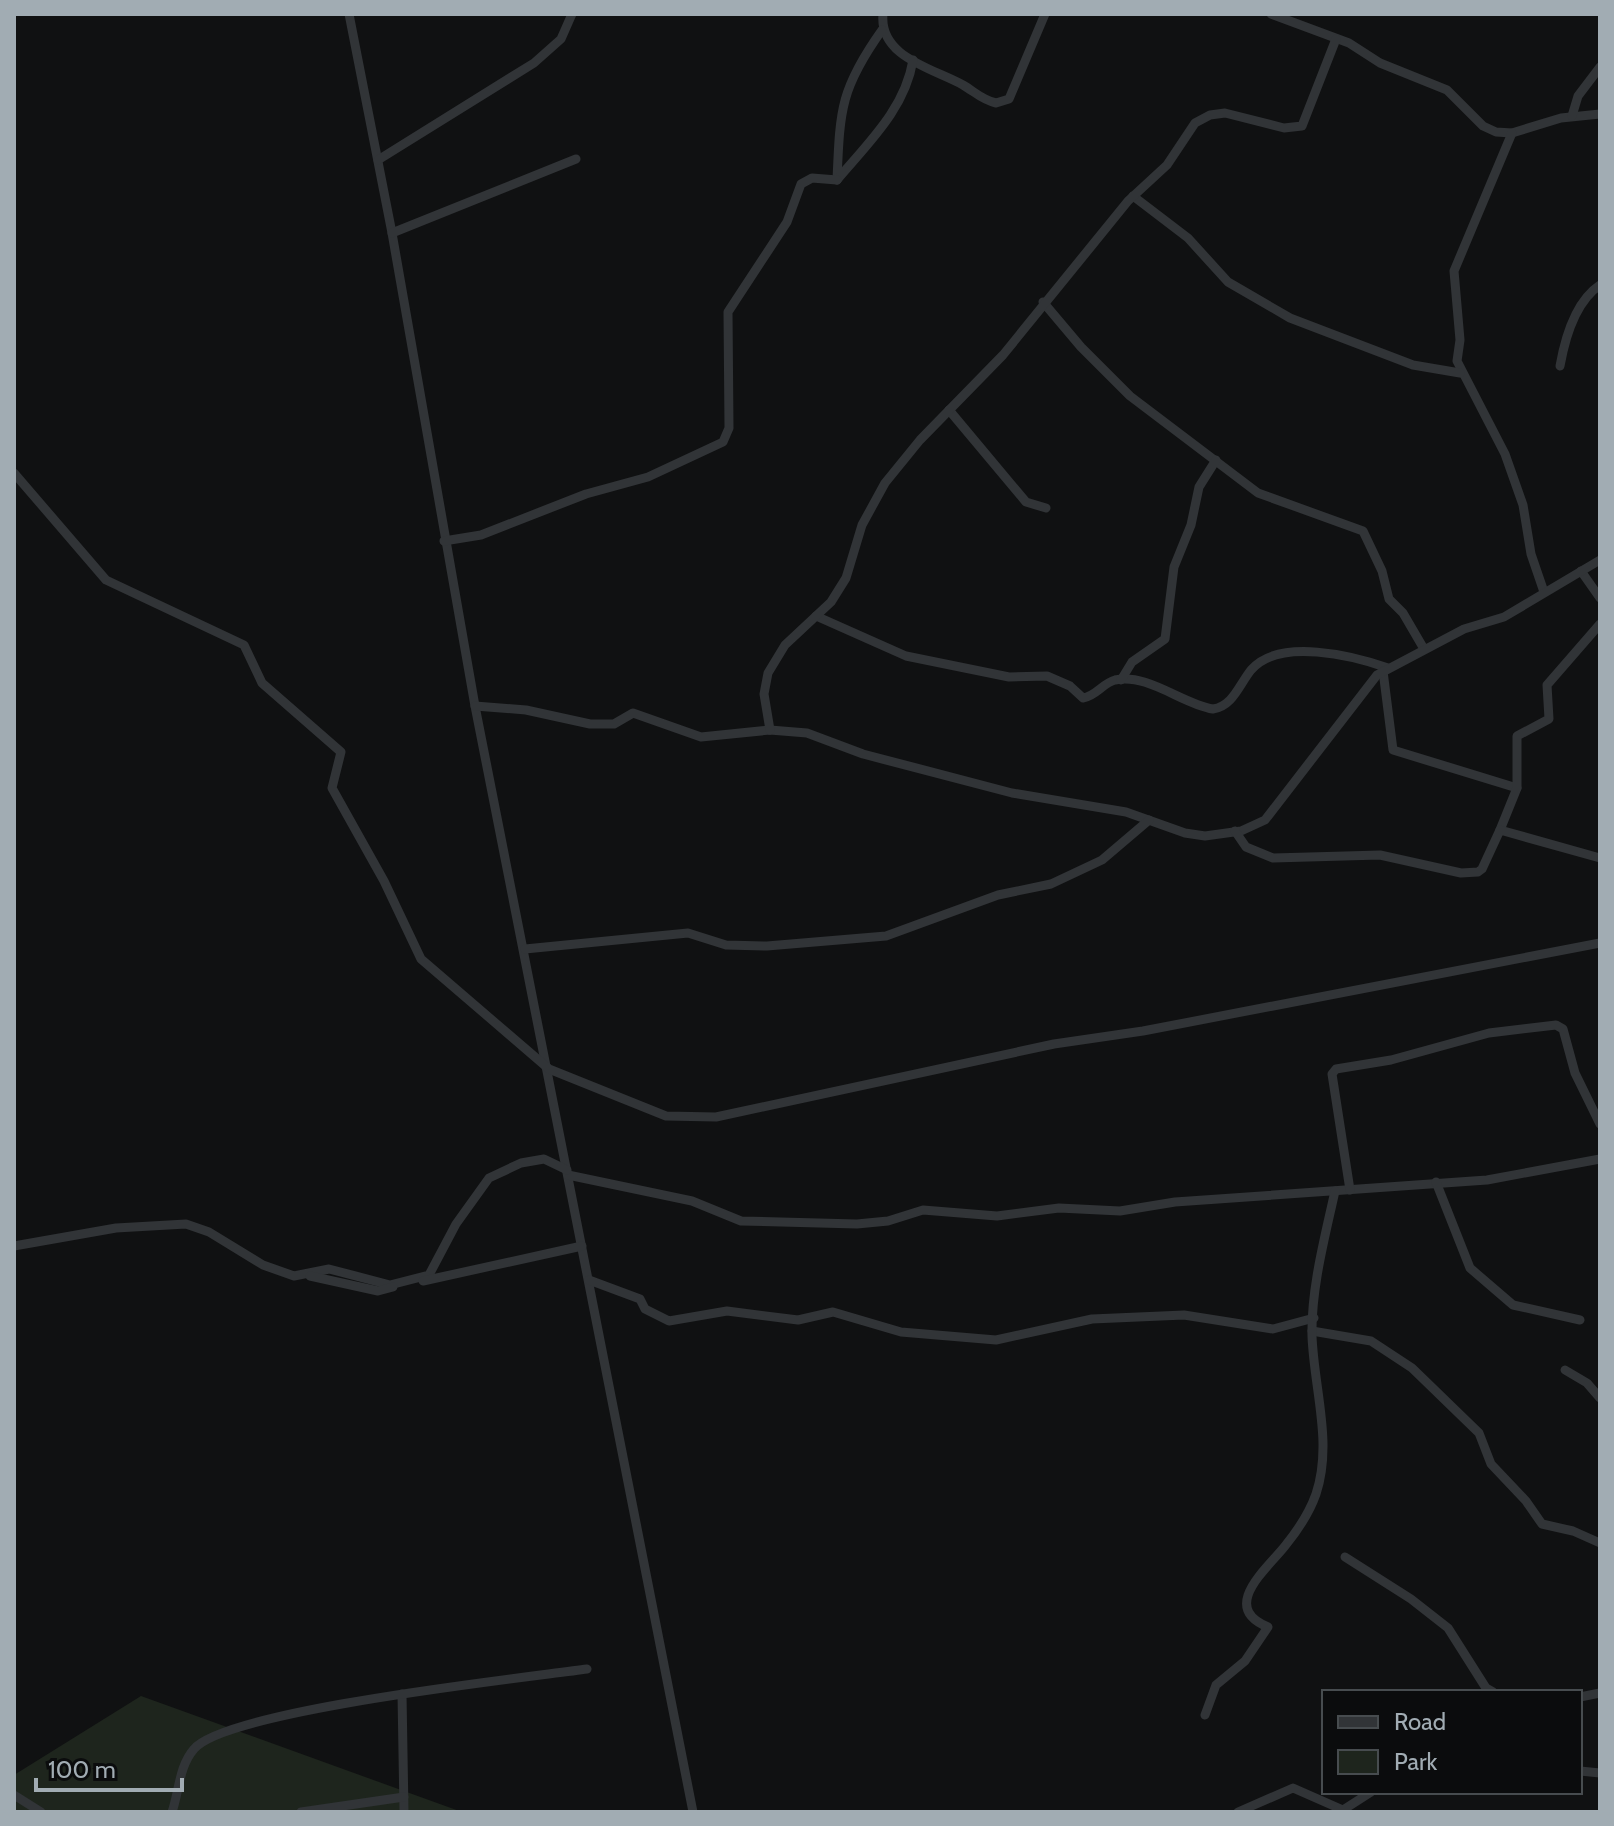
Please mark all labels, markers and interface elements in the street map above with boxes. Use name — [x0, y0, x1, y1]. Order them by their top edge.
legend — [1322, 1690, 1582, 1794]
text: Road — [1394, 1707, 1446, 1736]
scale bar — [36, 1742, 182, 1792]
text: Park — [1394, 1747, 1437, 1776]
text: 100 m — [48, 1755, 116, 1784]

